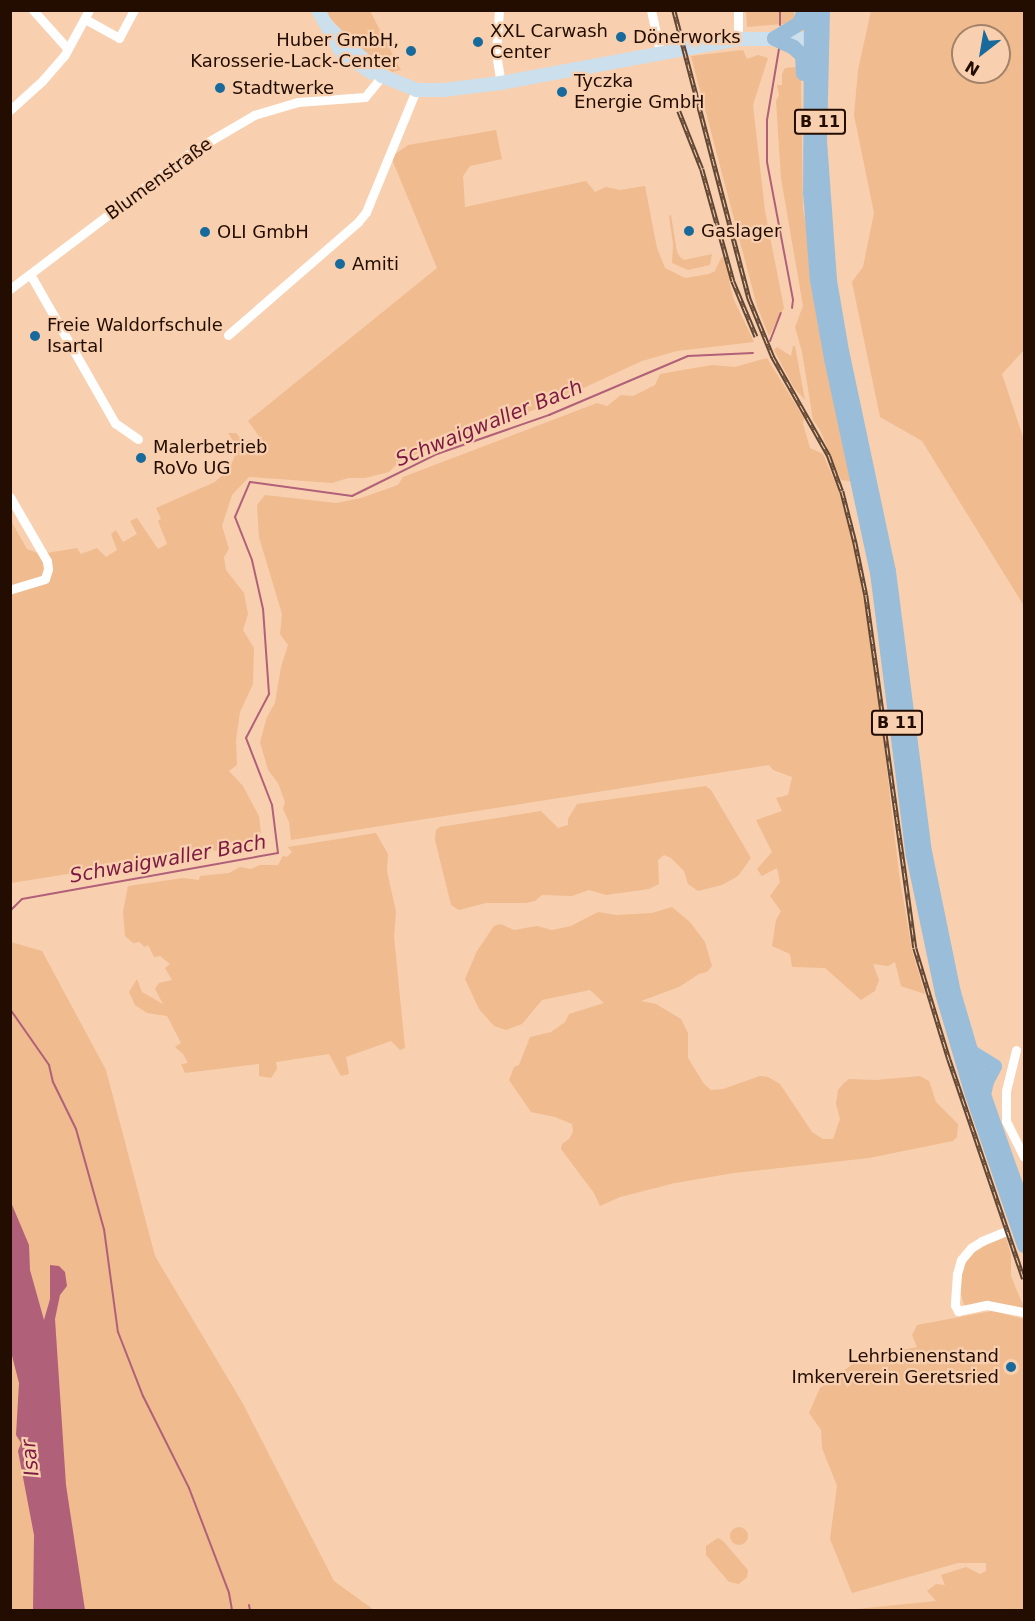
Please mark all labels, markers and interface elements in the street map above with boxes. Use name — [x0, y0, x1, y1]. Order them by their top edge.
place label: XXL Carwash Center — [490, 21, 608, 63]
north arrow — [951, 24, 1011, 84]
place label: Dönerworks — [633, 26, 741, 48]
place label: Huber GmbH, Karosserie-Lack-Center — [190, 30, 399, 72]
marker: Dönerworks — [614, 30, 628, 44]
marker: XXL Carwash Center — [471, 35, 485, 49]
marker: Huber GmbH, Karosserie-Lack-Center — [404, 44, 418, 58]
text: N — [962, 57, 983, 80]
place label: Tyczka Energie GmbH — [574, 71, 705, 113]
place label: Stadtwerke — [232, 77, 334, 99]
marker: Stadtwerke — [213, 81, 227, 95]
marker: Tyczka Energie GmbH — [555, 85, 569, 99]
road number: B 11 — [793, 109, 847, 135]
street label: Blumenstraße — [102, 133, 216, 225]
place label: Gaslager — [701, 220, 781, 242]
place label: OLI GmbH — [217, 221, 309, 243]
marker: Gaslager — [682, 224, 696, 238]
marker: OLI GmbH — [198, 225, 212, 239]
place label: Amiti — [352, 253, 399, 275]
marker: Amiti — [333, 257, 347, 271]
place label: Freie Waldorfschule Isartal — [47, 315, 223, 358]
marker: Freie Waldorfschule Isartal — [28, 329, 42, 343]
water label: Schwaigwaller Bach — [392, 375, 586, 471]
place label: Malerbetrieb RoVo UG — [153, 437, 267, 480]
marker: Malerbetrieb RoVo UG — [134, 451, 148, 465]
road number: B 11 — [870, 710, 924, 736]
water label: Schwaigwaller Bach — [68, 830, 268, 888]
place label: Lehrbienenstand Imkerverein Geretsried — [792, 1346, 999, 1388]
marker: Lehrbienenstand Imkerverein Geretsried — [1004, 1360, 1018, 1374]
water label: Isar — [16, 1438, 44, 1478]

